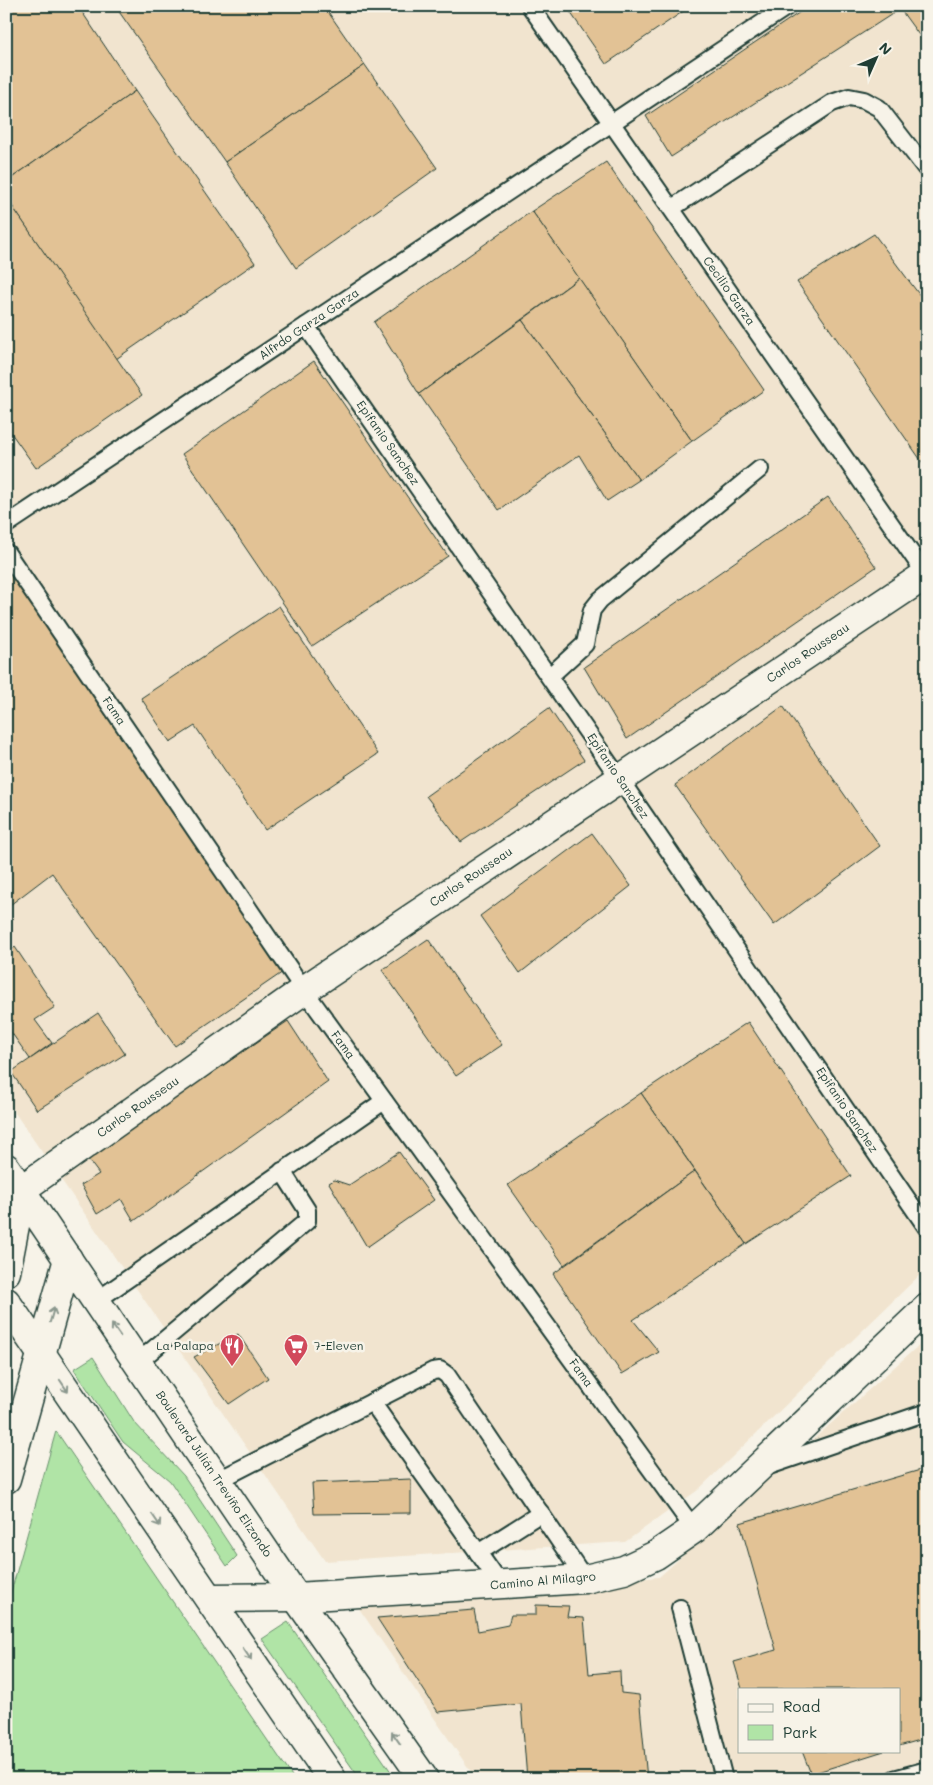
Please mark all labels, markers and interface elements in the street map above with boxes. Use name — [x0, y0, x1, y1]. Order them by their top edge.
north arrow — [850, 32, 900, 82]
text: N — [875, 38, 896, 59]
street label: Cecilio Garza — [700, 253, 760, 328]
street label: Alfrdo Garza Garza — [255, 284, 362, 363]
street label: Epifanio Sanchez — [354, 397, 424, 488]
street label: Carlos Rousseau — [763, 619, 852, 686]
street label: Fama — [99, 693, 130, 728]
street label: Epifanio Sanchez — [584, 729, 654, 822]
street label: Carlos Rousseau — [426, 843, 515, 910]
street label: Fama — [328, 1027, 359, 1062]
street label: Epifanio Sanchez — [813, 1063, 883, 1156]
street label: Carlos Rousseau — [93, 1072, 181, 1140]
one-way arrow — [48, 1307, 58, 1323]
one-way arrow — [111, 1324, 121, 1338]
restaurant icon: La Palapa — [219, 1333, 245, 1367]
supermarket icon: 7-Eleven — [283, 1333, 309, 1367]
place label: La Palapa — [156, 1337, 214, 1353]
place label: 7-Eleven — [314, 1337, 363, 1353]
street label: Fama — [566, 1355, 597, 1390]
one-way arrow — [59, 1378, 69, 1392]
street label: Boulevard Julián Treviño Elizondo — [153, 1387, 277, 1560]
one-way arrow — [151, 1512, 161, 1526]
street label: Camino Al Milagro — [489, 1567, 596, 1593]
one-way arrow — [242, 1647, 253, 1661]
legend — [738, 1688, 900, 1752]
text: Road — [783, 1696, 820, 1716]
text: Park — [783, 1722, 817, 1742]
one-way arrow — [391, 1731, 401, 1745]

